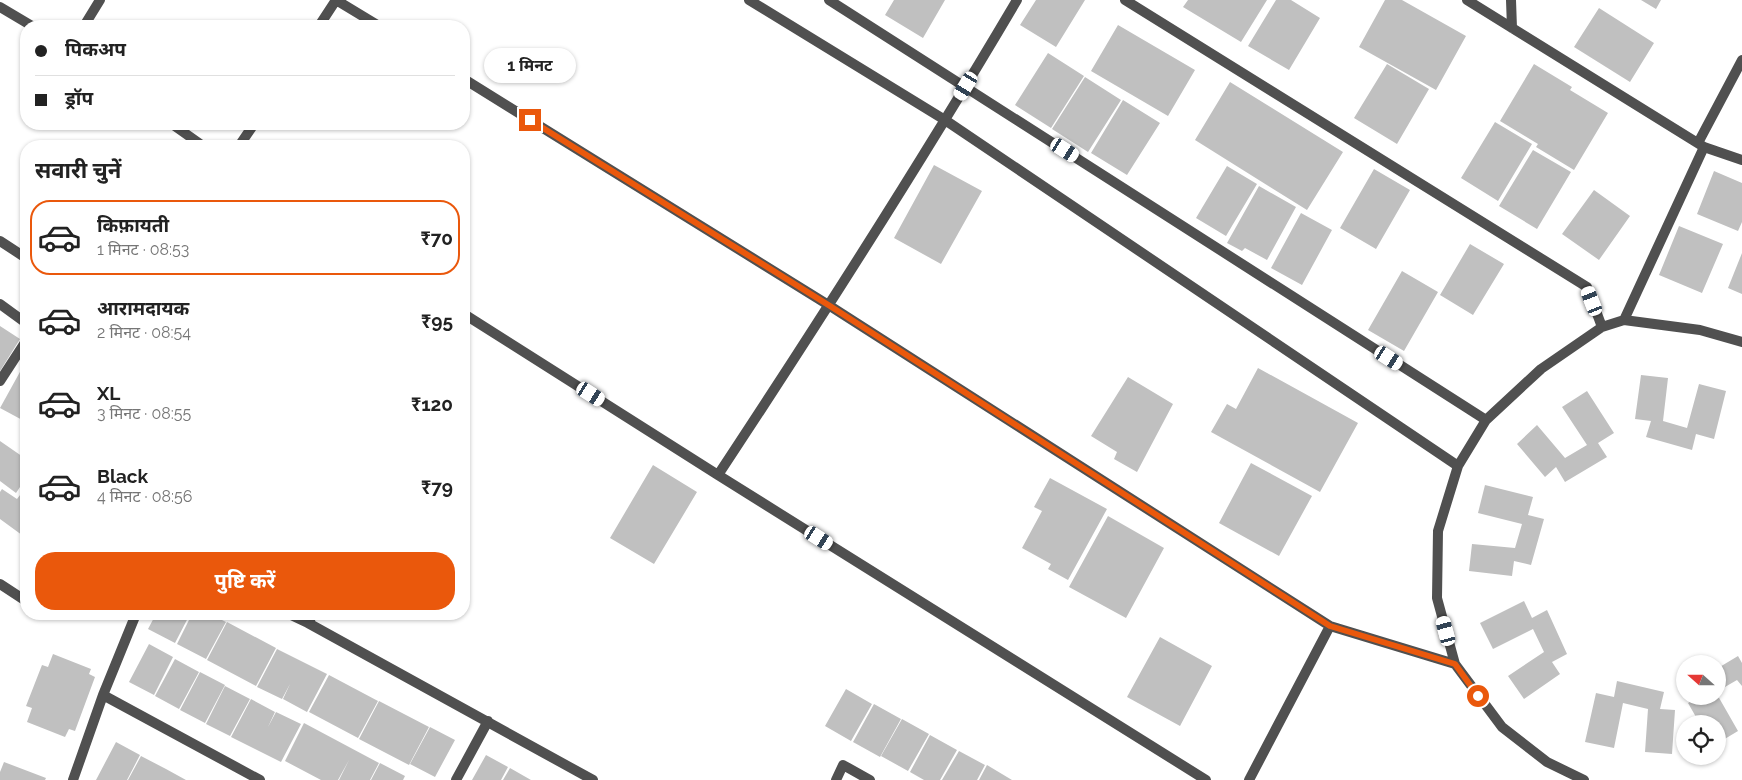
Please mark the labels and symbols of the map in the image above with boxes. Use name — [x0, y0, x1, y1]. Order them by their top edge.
callout: 1 मिनट — [484, 48, 576, 82]
car — [951, 69, 980, 103]
route end — [519, 109, 541, 131]
car — [1048, 136, 1081, 164]
car — [1579, 284, 1604, 318]
car — [1372, 344, 1405, 372]
car — [574, 380, 607, 408]
car — [802, 524, 835, 552]
car — [1434, 615, 1457, 647]
north arrow — [1676, 655, 1726, 705]
route start — [1467, 685, 1489, 707]

